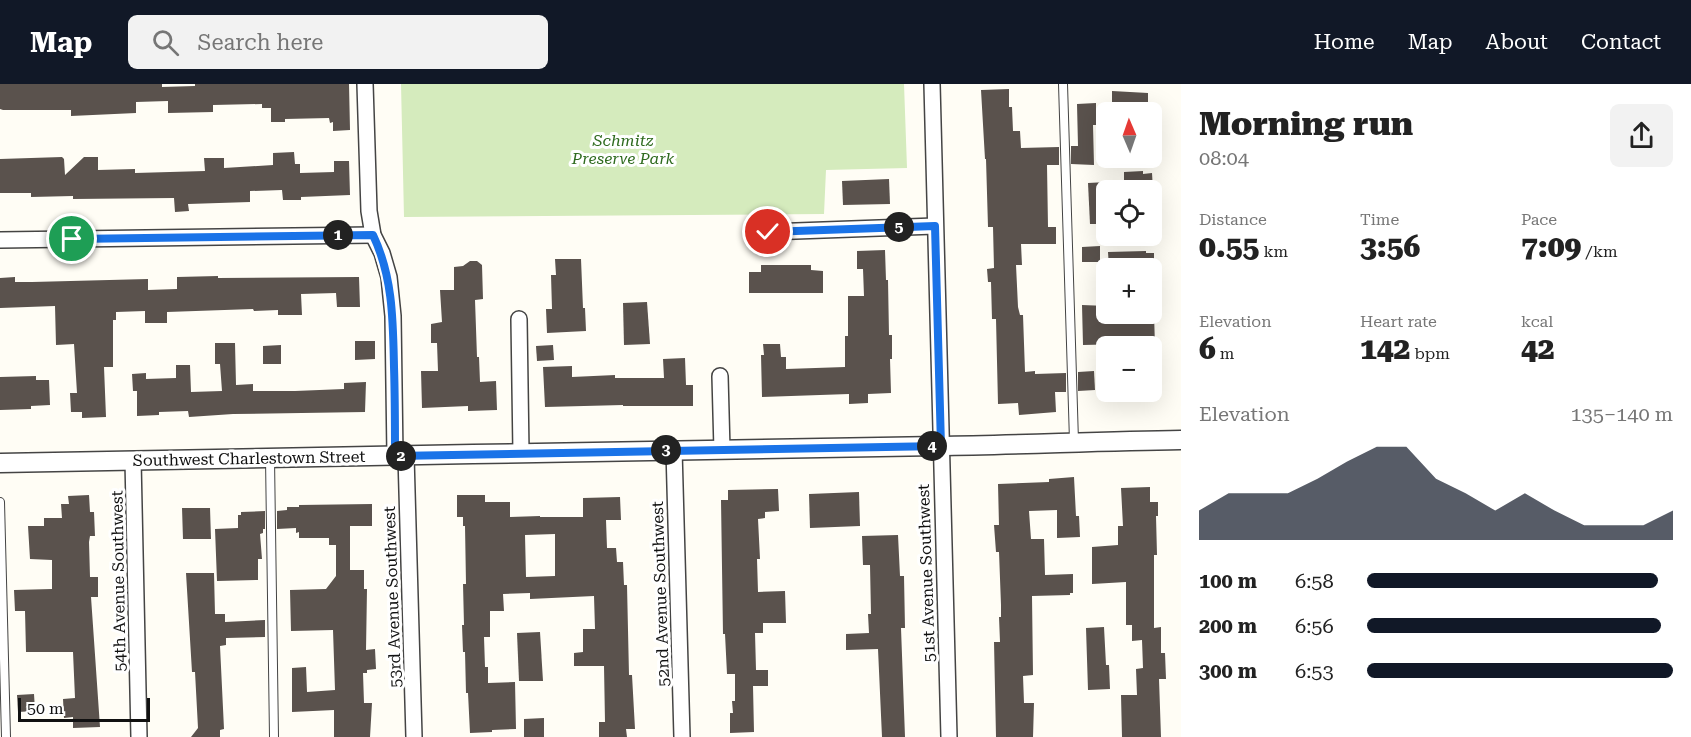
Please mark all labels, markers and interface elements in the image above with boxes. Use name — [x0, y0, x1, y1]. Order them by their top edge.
search box — [128, 15, 548, 69]
text: Map — [30, 26, 92, 59]
icon: search — [149, 26, 182, 59]
text: Search here — [197, 30, 323, 55]
text: Home — [1314, 30, 1375, 54]
text: Map — [1408, 30, 1453, 54]
text: About — [1486, 30, 1548, 54]
text: Contact — [1581, 30, 1661, 54]
north arrow — [1096, 102, 1162, 168]
map controls — [1096, 102, 1162, 402]
text: Morning run — [1199, 104, 1413, 143]
button: share — [1610, 104, 1673, 167]
park label: Schmitz Preserve Park — [571, 131, 674, 168]
text: 08:04 — [1199, 146, 1249, 170]
button: locate — [1096, 180, 1162, 246]
pin — [742, 206, 793, 257]
text: Distance — [1199, 210, 1267, 229]
text: Time — [1360, 210, 1399, 229]
text: Pace — [1521, 210, 1557, 229]
pin: 5 — [884, 212, 914, 242]
pin — [46, 213, 97, 264]
icon: check — [751, 215, 784, 248]
text: 5 — [895, 217, 903, 236]
pin: 1 — [323, 220, 353, 250]
icon: arrive — [55, 222, 88, 255]
text: 1 — [334, 225, 342, 244]
text: 0.55 — [1199, 229, 1259, 264]
text: 3:56 — [1360, 229, 1420, 264]
text: 7:09 — [1521, 229, 1581, 264]
text: km — [1259, 242, 1288, 261]
text: /km — [1581, 242, 1618, 261]
button: + — [1096, 258, 1162, 324]
text: Elevation — [1199, 312, 1272, 331]
text: Heart rate — [1360, 312, 1437, 331]
text: kcal — [1521, 312, 1553, 331]
text: 6 — [1199, 331, 1216, 366]
text: 142 — [1360, 331, 1410, 366]
text: 42 — [1521, 331, 1555, 366]
button: − — [1096, 336, 1162, 402]
text: m — [1216, 344, 1234, 363]
text: bpm — [1410, 344, 1450, 363]
text: Elevation — [1199, 402, 1290, 426]
text: 135–140 m — [1570, 402, 1673, 426]
pin: 4 — [917, 431, 947, 461]
pin: 3 — [651, 435, 681, 465]
text: 4 — [928, 436, 936, 455]
text: 3 — [662, 440, 670, 459]
pin: 2 — [386, 441, 416, 471]
text: 2 — [397, 446, 405, 465]
street label: Southwest Charlestown Street — [133, 447, 366, 470]
street label: 51st Avenue Southwest — [914, 483, 939, 662]
street label: 54th Avenue Southwest — [107, 490, 130, 672]
street label: 52nd Avenue Southwest — [648, 501, 673, 687]
street label: 53rd Avenue Southwest — [380, 506, 405, 688]
text: 100 m — [1199, 569, 1257, 593]
text: 6:58 — [1295, 569, 1334, 593]
text: 200 m — [1199, 614, 1257, 638]
text: 6:56 — [1295, 614, 1334, 638]
text: 300 m — [1199, 659, 1257, 683]
text: 6:53 — [1295, 659, 1334, 683]
scale bar — [18, 695, 150, 722]
text: 50 m — [27, 699, 64, 718]

